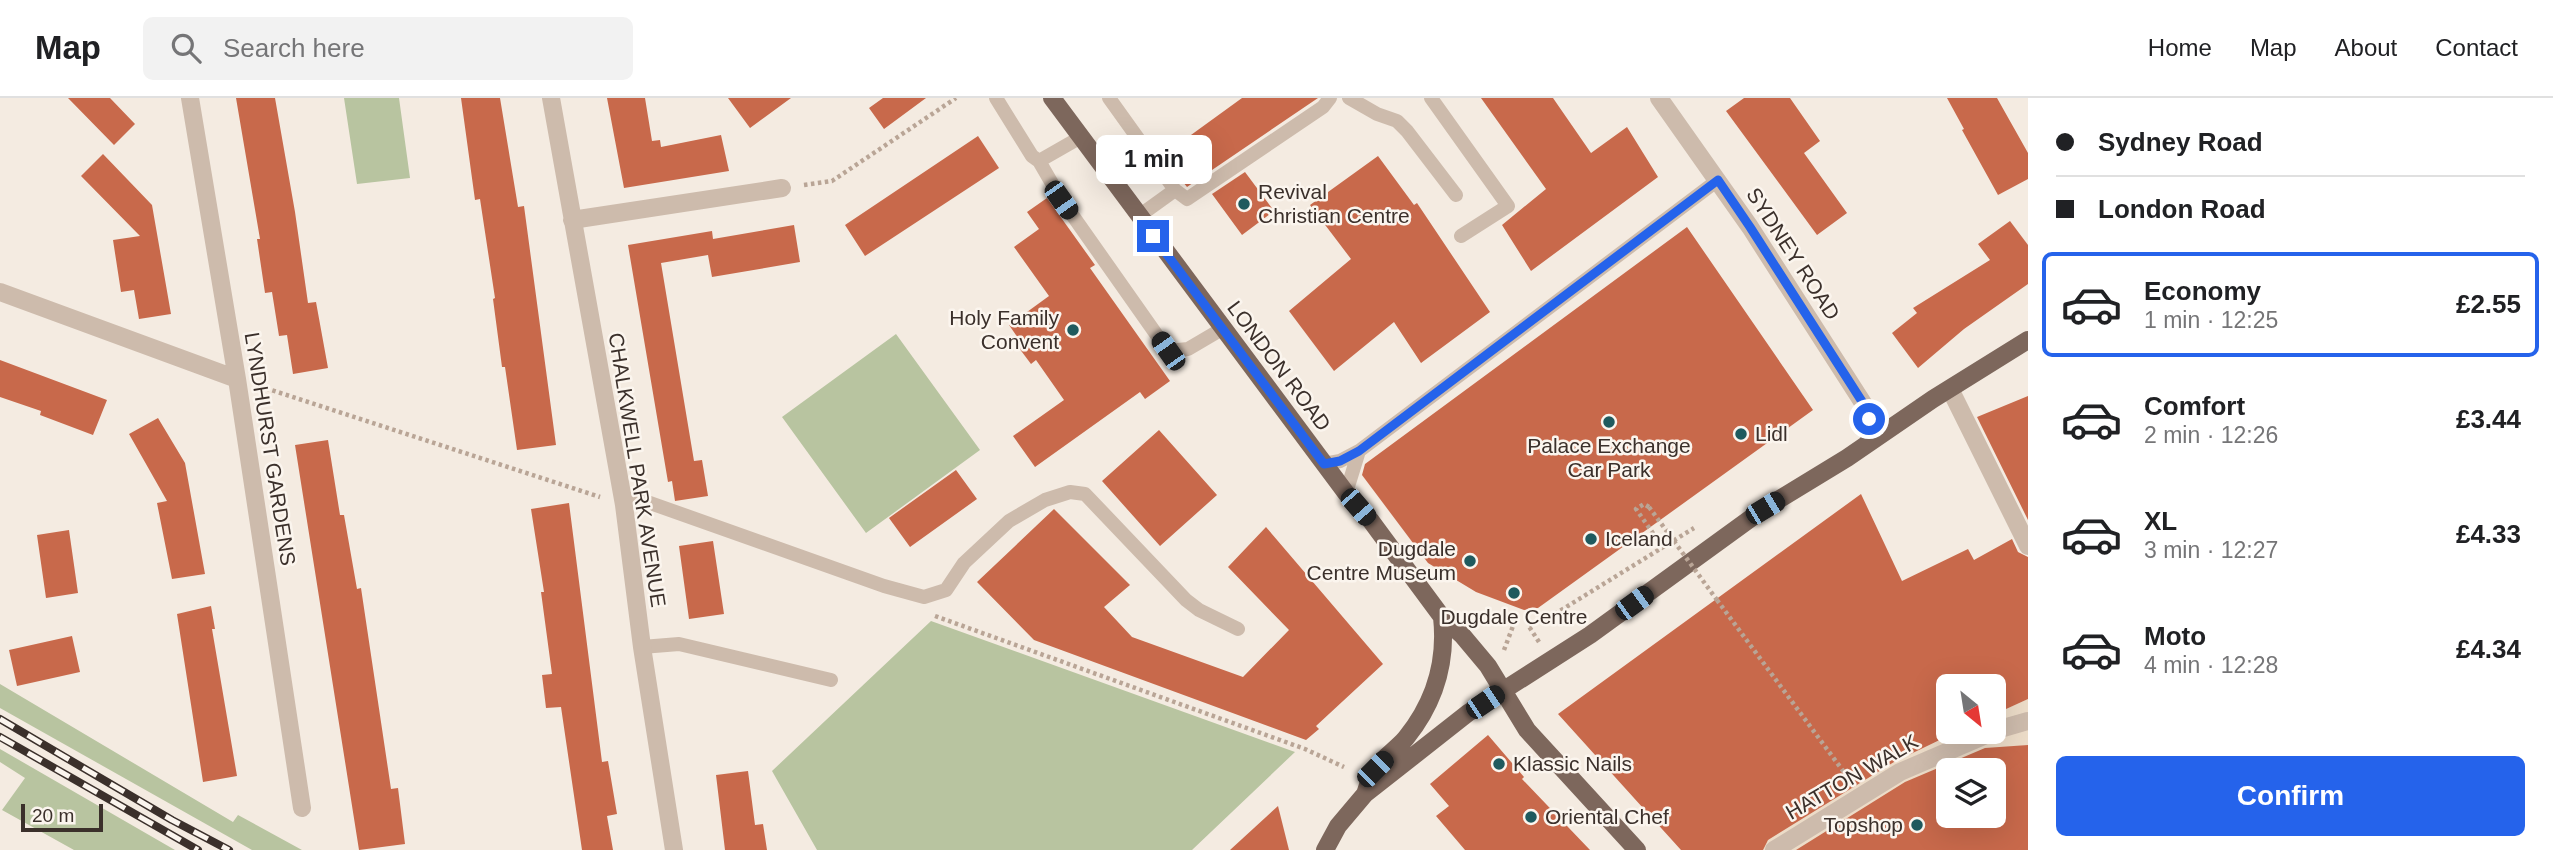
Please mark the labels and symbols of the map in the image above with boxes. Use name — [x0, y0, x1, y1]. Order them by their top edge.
callout: 1 min — [1095, 135, 1211, 184]
car — [1041, 177, 1082, 223]
place label: Revival Christian Centre — [1258, 180, 1410, 227]
street label: SYDNEY ROAD — [1742, 184, 1845, 324]
marker: Revival Christian Centre — [1236, 196, 1252, 212]
route end — [1137, 220, 1169, 252]
street label: LONDON ROAD — [1223, 296, 1336, 435]
place label: Holy Family Convent — [949, 306, 1059, 353]
marker: Holy Family Convent — [1065, 322, 1081, 338]
car — [1148, 328, 1189, 374]
street label: LYNDHURST GARDENS — [241, 331, 300, 567]
street label: CHALKWELL PARK AVENUE — [604, 331, 671, 609]
route start — [1853, 403, 1885, 435]
marker: Palace Exchange Car Park — [1601, 414, 1617, 430]
place label: Lidl — [1755, 422, 1788, 445]
marker: Lidl — [1733, 426, 1749, 442]
place label: Palace Exchange Car Park — [1527, 434, 1691, 481]
car — [1337, 484, 1380, 530]
car — [1742, 488, 1789, 528]
place label: Iceland — [1605, 527, 1673, 550]
marker: Iceland — [1583, 531, 1599, 547]
place label: Dugdale Centre Museum — [1307, 537, 1456, 584]
marker: Dugdale Centre Museum — [1462, 553, 1478, 569]
car — [1611, 582, 1658, 624]
marker: Dugdale Centre — [1506, 585, 1522, 601]
place label: Dugdale Centre — [1440, 605, 1588, 628]
north arrow — [1936, 674, 2006, 744]
car — [1462, 682, 1509, 722]
street label: HATTON WALK — [1781, 729, 1922, 824]
car — [1353, 747, 1398, 791]
place label: Klassic Nails — [1513, 752, 1632, 775]
marker: Klassic Nails — [1491, 756, 1507, 772]
scale bar — [21, 801, 103, 833]
place label: Oriental Chef — [1545, 805, 1669, 828]
marker: Oriental Chef — [1523, 809, 1539, 825]
place label: Topshop — [1824, 813, 1903, 836]
marker: Topshop — [1909, 817, 1925, 833]

